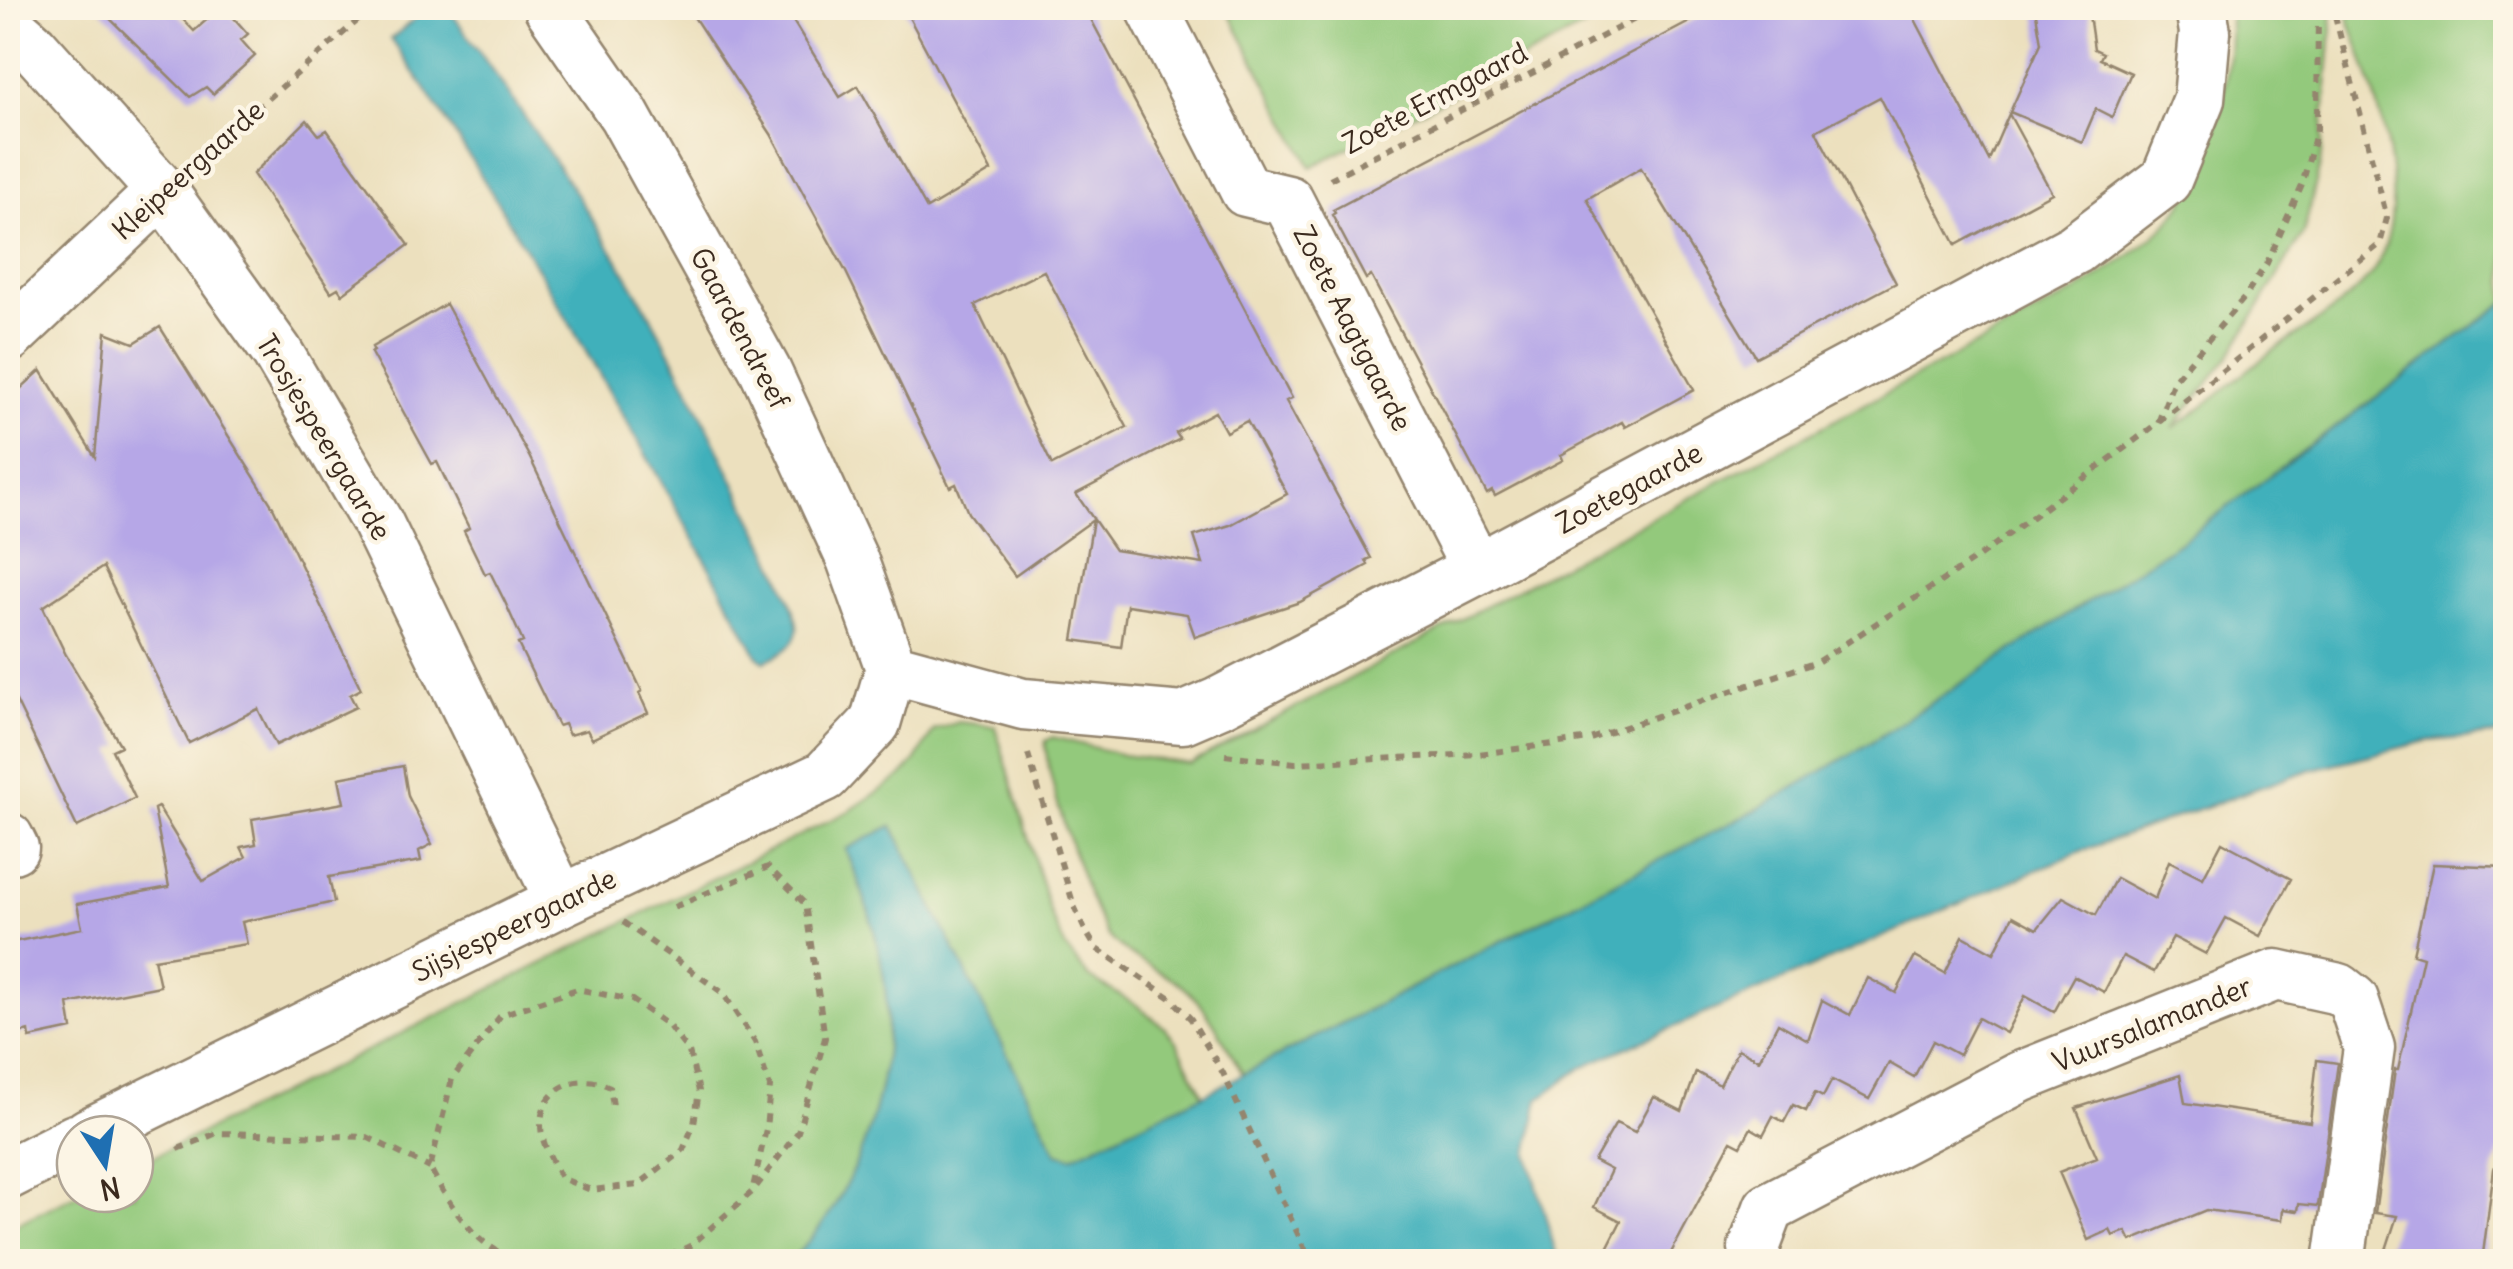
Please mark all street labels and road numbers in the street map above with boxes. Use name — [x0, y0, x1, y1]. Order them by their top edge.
street label: Zoete Ermgaard — [1336, 34, 1534, 162]
street label: Kleipeergaarde — [105, 92, 271, 248]
street label: Zoete Aagtgaarde — [1286, 219, 1420, 437]
street label: Gaardendreef — [683, 241, 798, 415]
street label: Trosjespeergaarde — [248, 328, 400, 546]
street label: Zoetegaarde — [1550, 434, 1708, 542]
street label: Sijsjespeergaarde — [406, 860, 622, 990]
street label: Vuursalamander — [2047, 968, 2257, 1080]

